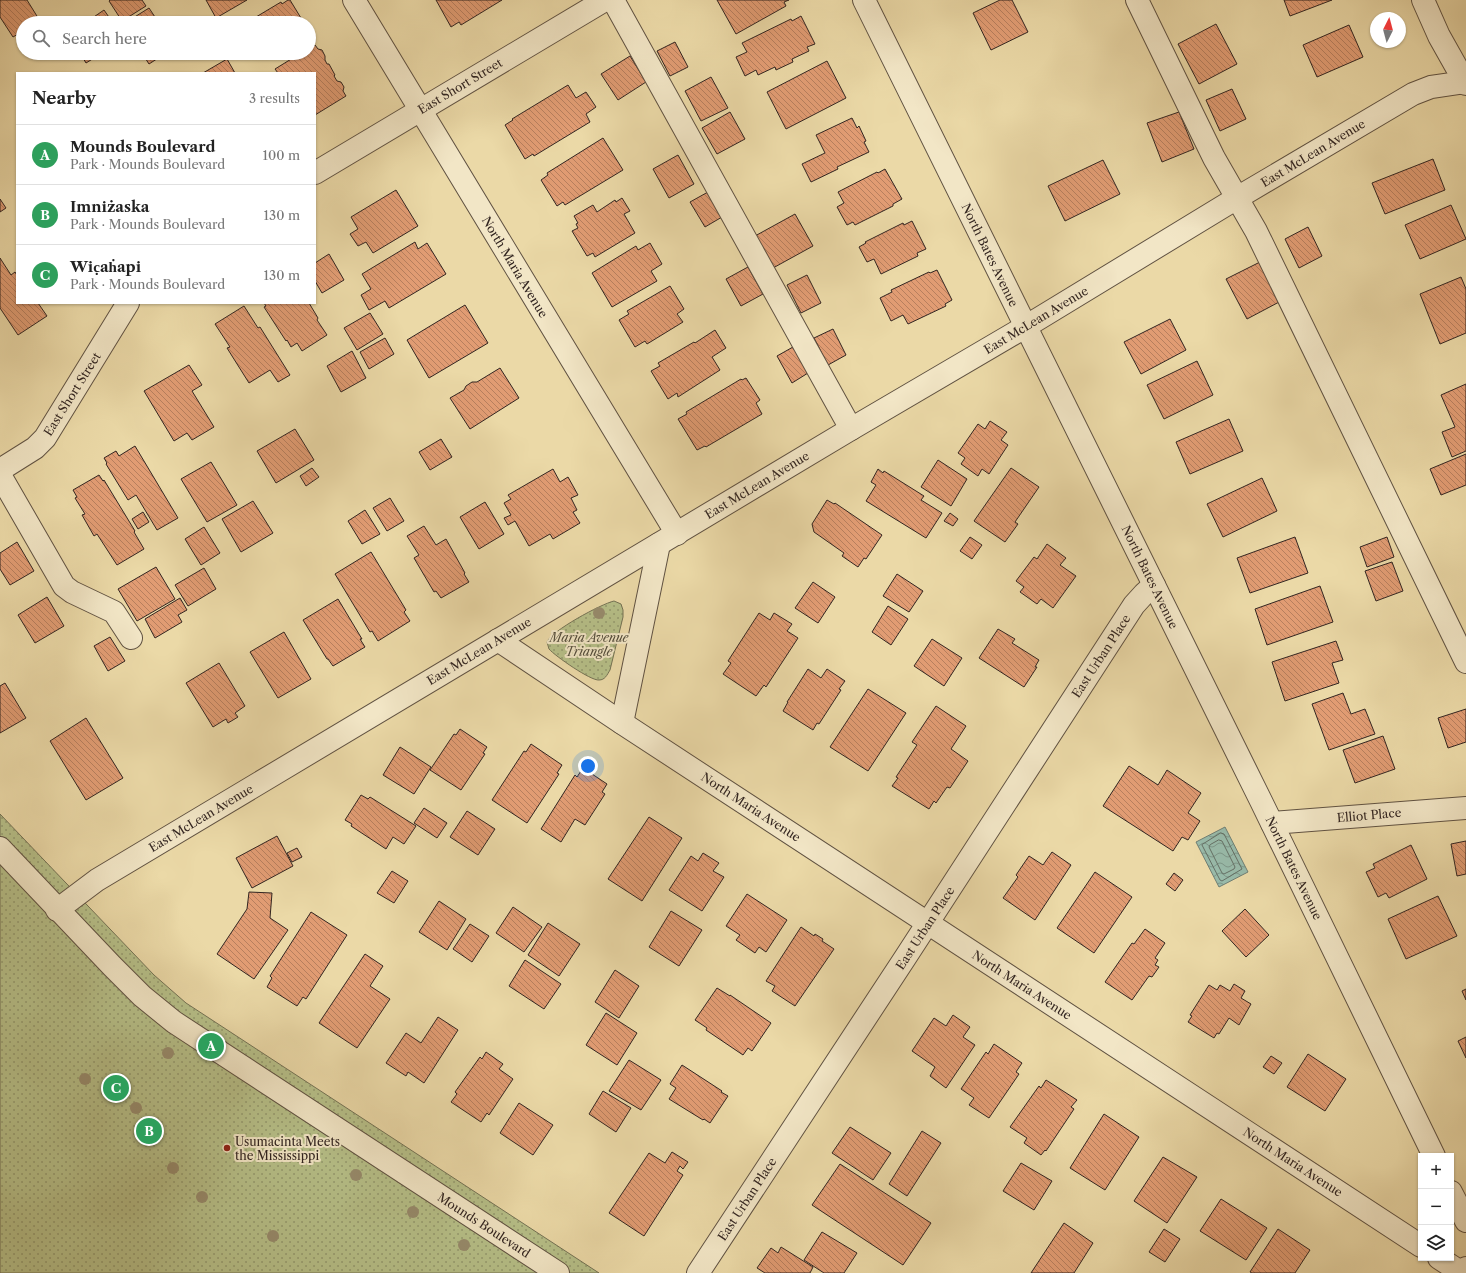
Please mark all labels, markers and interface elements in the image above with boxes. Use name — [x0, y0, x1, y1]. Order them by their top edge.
north arrow — [1370, 12, 1406, 48]
search box — [16, 16, 316, 60]
icon: search — [30, 27, 52, 49]
text: Search here — [62, 29, 147, 48]
street label: East Short Street — [415, 55, 506, 117]
text: Nearby — [32, 88, 96, 108]
text: 3 results — [249, 90, 300, 106]
street label: East McLean Avenue — [1258, 116, 1368, 190]
text: Mounds Boulevard — [70, 137, 215, 156]
text: A — [40, 147, 50, 163]
text: 100 m — [262, 147, 300, 163]
text: Park · Mounds Boulevard — [70, 156, 225, 172]
text: Imniżaska — [70, 197, 149, 216]
street label: North Bates Avenue — [958, 201, 1022, 309]
text: B — [40, 207, 50, 223]
text: 130 m — [264, 207, 300, 223]
street label: North Maria Avenue — [479, 214, 551, 321]
text: Park · Mounds Boulevard — [70, 216, 225, 232]
text: Wic̣aḣapi — [70, 257, 141, 276]
text: C — [40, 267, 50, 283]
text: 130 m — [264, 267, 300, 283]
text: Park · Mounds Boulevard — [70, 276, 225, 292]
street label: East McLean Avenue — [981, 283, 1091, 357]
street label: East Short Street — [40, 349, 104, 439]
street label: East McLean Avenue — [702, 448, 812, 522]
street label: North Bates Avenue — [1118, 523, 1182, 631]
street label: East Urban Place — [1068, 611, 1134, 700]
street label: East McLean Avenue — [424, 614, 534, 688]
park label: Maria Avenue Triangle — [548, 630, 629, 659]
your location — [578, 756, 598, 776]
street label: North Maria Avenue — [698, 769, 804, 845]
street label: East McLean Avenue — [146, 781, 256, 855]
street label: Elliot Place — [1336, 805, 1402, 825]
street label: North Bates Avenue — [1262, 814, 1326, 922]
street label: East Urban Place — [892, 883, 958, 972]
street label: North Maria Avenue — [969, 947, 1075, 1023]
pin: A — [198, 1031, 224, 1061]
pin: C — [103, 1073, 129, 1103]
pin: B — [136, 1116, 162, 1146]
street label: North Maria Avenue — [1240, 1124, 1346, 1200]
place label: Usumacinta Meets the Mississippi — [235, 1134, 340, 1163]
marker: Usumacinta Meets the Mississippi — [222, 1143, 232, 1153]
map controls — [1418, 1153, 1454, 1261]
button: + — [1418, 1153, 1454, 1189]
street label: East Urban Place — [714, 1154, 780, 1243]
street label: Mounds Boulevard — [435, 1189, 534, 1261]
button: − — [1418, 1189, 1454, 1225]
button: layers — [1418, 1225, 1454, 1261]

